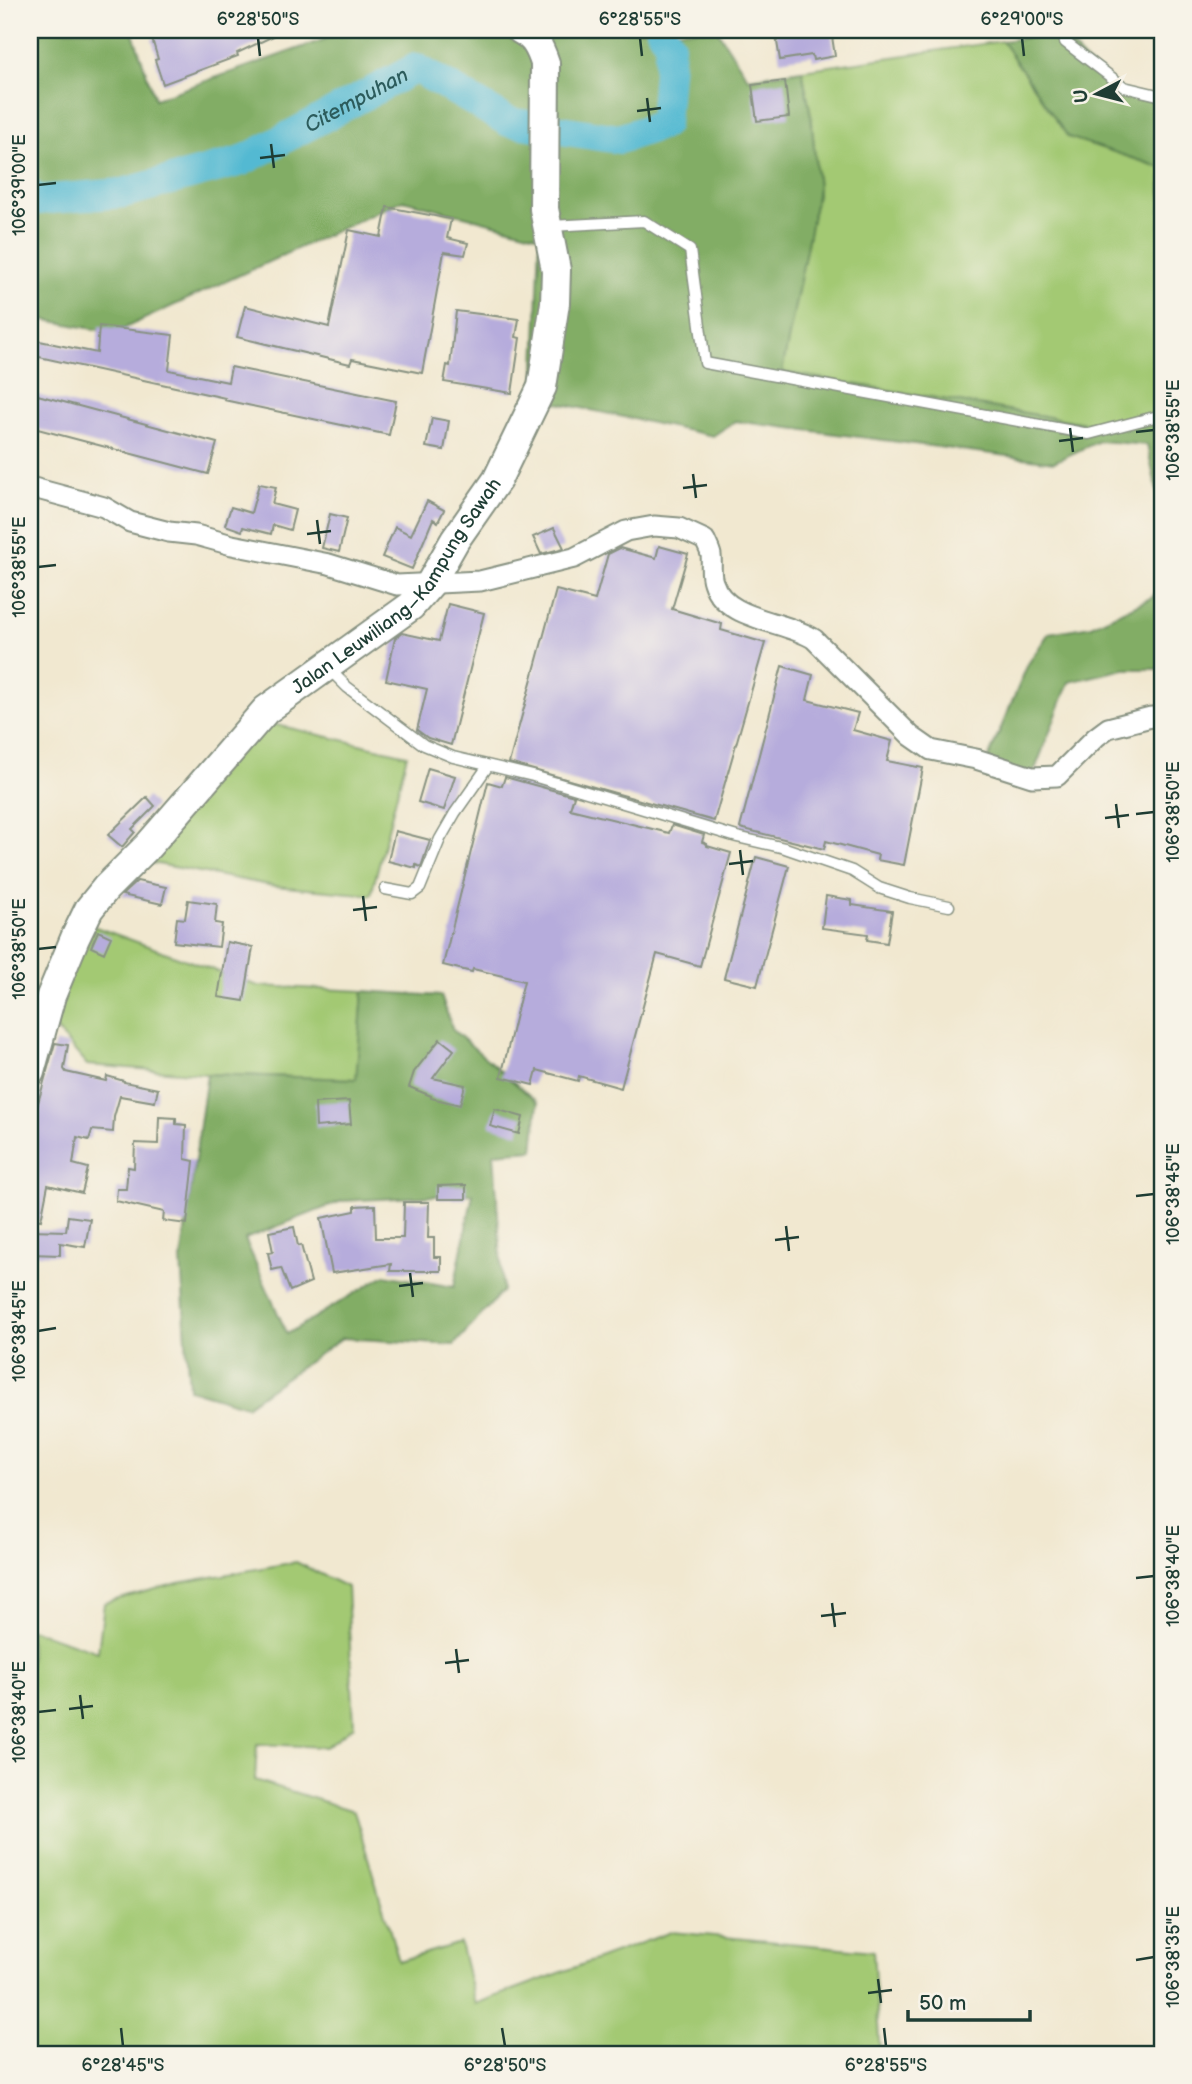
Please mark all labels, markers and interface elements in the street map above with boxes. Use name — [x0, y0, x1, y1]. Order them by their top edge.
text: 6°28'50"S — [217, 9, 299, 30]
text: 6°28'55"S — [599, 9, 681, 30]
text: 6°29'00"S — [981, 9, 1063, 30]
north arrow — [1062, 60, 1132, 130]
water label: Citempuhan — [300, 62, 412, 138]
text: U — [1069, 88, 1094, 104]
text: 106°39'00"E — [9, 134, 30, 236]
text: 106°38'55"E — [1163, 379, 1184, 481]
street label: Jalan Leuwiliang–Kampung Sawah — [287, 474, 506, 699]
text: 106°38'55"E — [9, 516, 30, 618]
text: 106°38'50"E — [1163, 761, 1184, 863]
text: 106°38'50"E — [9, 898, 30, 1000]
text: 106°38'45"E — [1163, 1143, 1184, 1245]
text: 106°38'45"E — [9, 1280, 30, 1382]
text: 106°38'40"E — [1163, 1525, 1184, 1627]
text: 106°38'40"E — [9, 1661, 30, 1763]
text: 106°38'35"E — [1163, 1906, 1184, 2008]
scale bar — [908, 1979, 1031, 2023]
text: 50 m — [919, 1991, 966, 2016]
text: 6°28'45"S — [82, 2055, 165, 2076]
text: 6°28'50"S — [464, 2055, 546, 2076]
text: 6°28'55"S — [845, 2055, 927, 2076]

